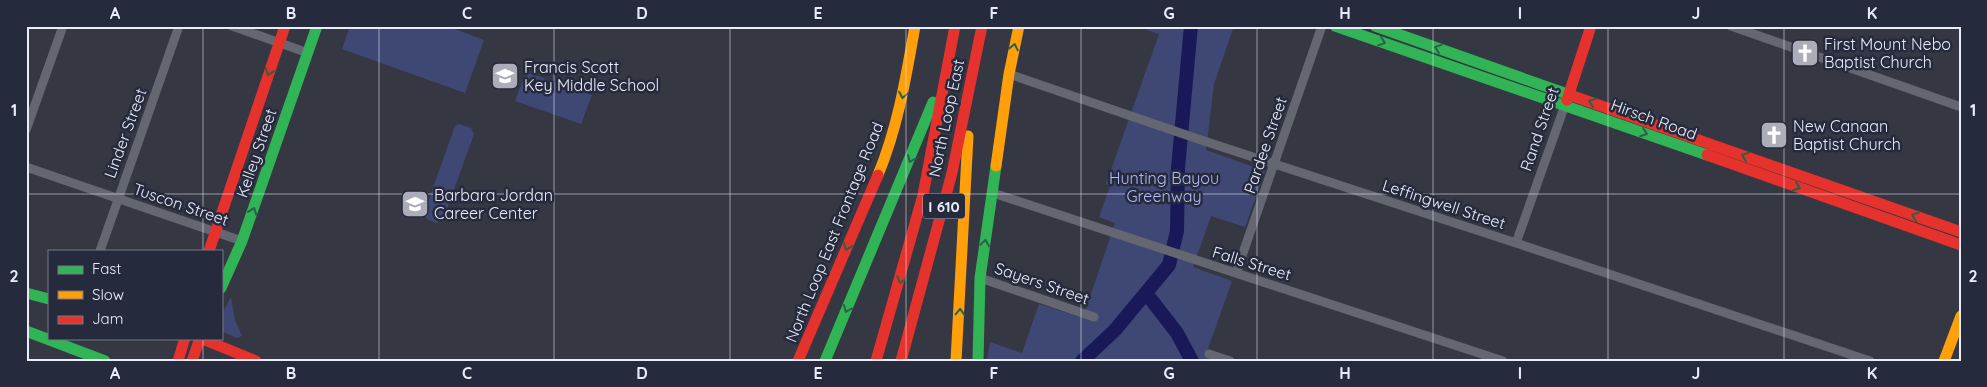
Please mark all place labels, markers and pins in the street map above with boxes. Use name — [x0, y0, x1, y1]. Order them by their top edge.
place label: First Mount Nebo Baptist Church — [1824, 34, 1951, 72]
church icon: First Mount Nebo Baptist Church — [1790, 38, 1820, 68]
place label: Francis Scott Key Middle School — [524, 57, 659, 95]
school or university icon: Francis Scott Key Middle School — [490, 61, 520, 91]
place label: New Canaan Baptist Church — [1793, 116, 1901, 154]
church icon: New Canaan Baptist Church — [1759, 120, 1789, 150]
place label: Barbara Jordan Career Center — [434, 185, 553, 223]
school or university icon: Barbara Jordan Career Center — [400, 189, 430, 219]

